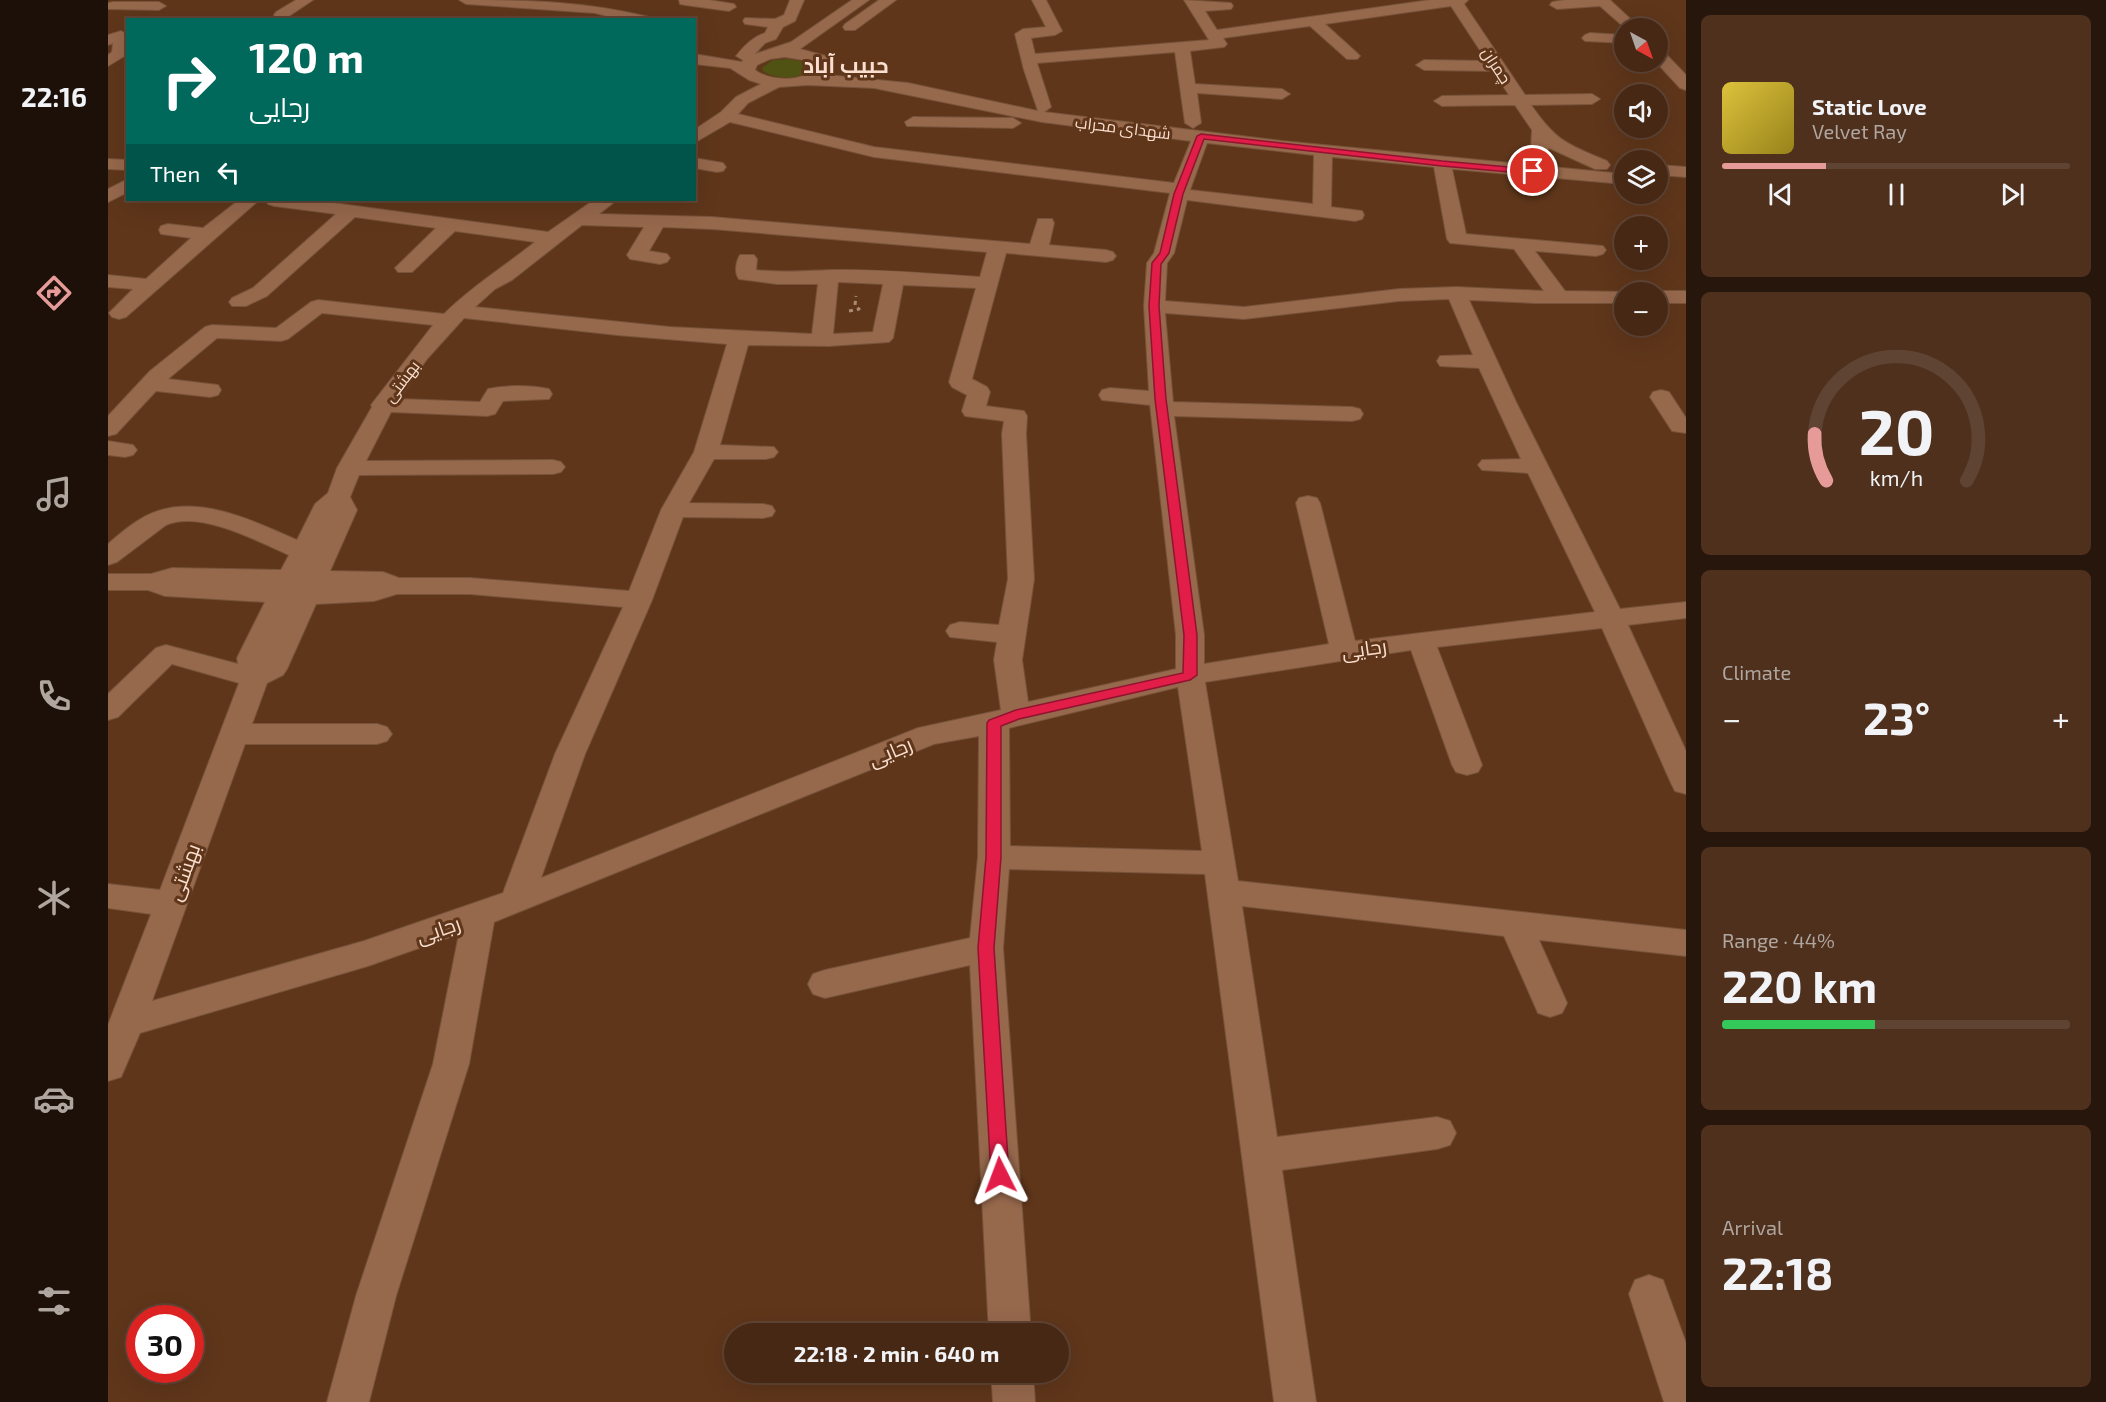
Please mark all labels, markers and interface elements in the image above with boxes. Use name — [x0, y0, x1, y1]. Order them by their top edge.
north arrow — [1614, 18, 1668, 72]
map controls — [1614, 18, 1668, 336]
text: 120 m — [249, 31, 364, 81]
icon: right — [150, 42, 228, 120]
street label: چمران — [1476, 43, 1516, 88]
district label: حبیب آباد — [803, 51, 889, 78]
text: 22:16 — [21, 80, 87, 112]
button: sound — [1614, 84, 1668, 138]
text: رجایی — [249, 90, 310, 122]
text: Static Love — [1812, 93, 1927, 119]
street label: شهدای محراب — [1074, 112, 1172, 144]
text: Velvet Ray — [1812, 119, 1907, 143]
pin — [1507, 145, 1558, 196]
button: layers — [1614, 150, 1668, 204]
icon: arrive — [1516, 154, 1549, 187]
icon: left — [212, 156, 245, 189]
text: Then — [150, 160, 200, 186]
icon: previous — [1764, 178, 1797, 211]
icon: pause — [1880, 178, 1913, 211]
icon: next — [1996, 178, 2029, 211]
button: + — [1614, 216, 1668, 270]
icon: directions — [33, 272, 75, 314]
button: − — [1614, 282, 1668, 336]
street label: بهشتی — [379, 356, 424, 407]
text: 20 — [1858, 393, 1934, 468]
text: km/h — [1869, 465, 1923, 490]
icon: music — [33, 473, 75, 515]
street label: رجایی — [1340, 633, 1388, 665]
text: Climate — [1722, 660, 1791, 684]
icon: phone — [33, 675, 75, 717]
text: 23° — [1863, 690, 1930, 744]
text: − — [1722, 698, 1741, 738]
text: + — [2052, 698, 2070, 738]
street label: رجایی — [864, 731, 916, 773]
street label: بهشتی — [162, 840, 206, 905]
icon: climate — [33, 877, 75, 919]
street label: رجایی — [413, 910, 464, 950]
text: Range · 44% — [1722, 928, 1835, 952]
text: 220 km — [1722, 958, 1877, 1012]
icon: car — [33, 1078, 75, 1120]
position arrow — [968, 1143, 1032, 1207]
text: Arrival — [1722, 1215, 1783, 1239]
text: 22:18 — [1722, 1245, 1833, 1299]
icon: filters — [33, 1280, 75, 1322]
speed limit sign: 30 — [126, 1305, 204, 1383]
text: 22:18 · 2 min · 640 m — [794, 1340, 999, 1366]

